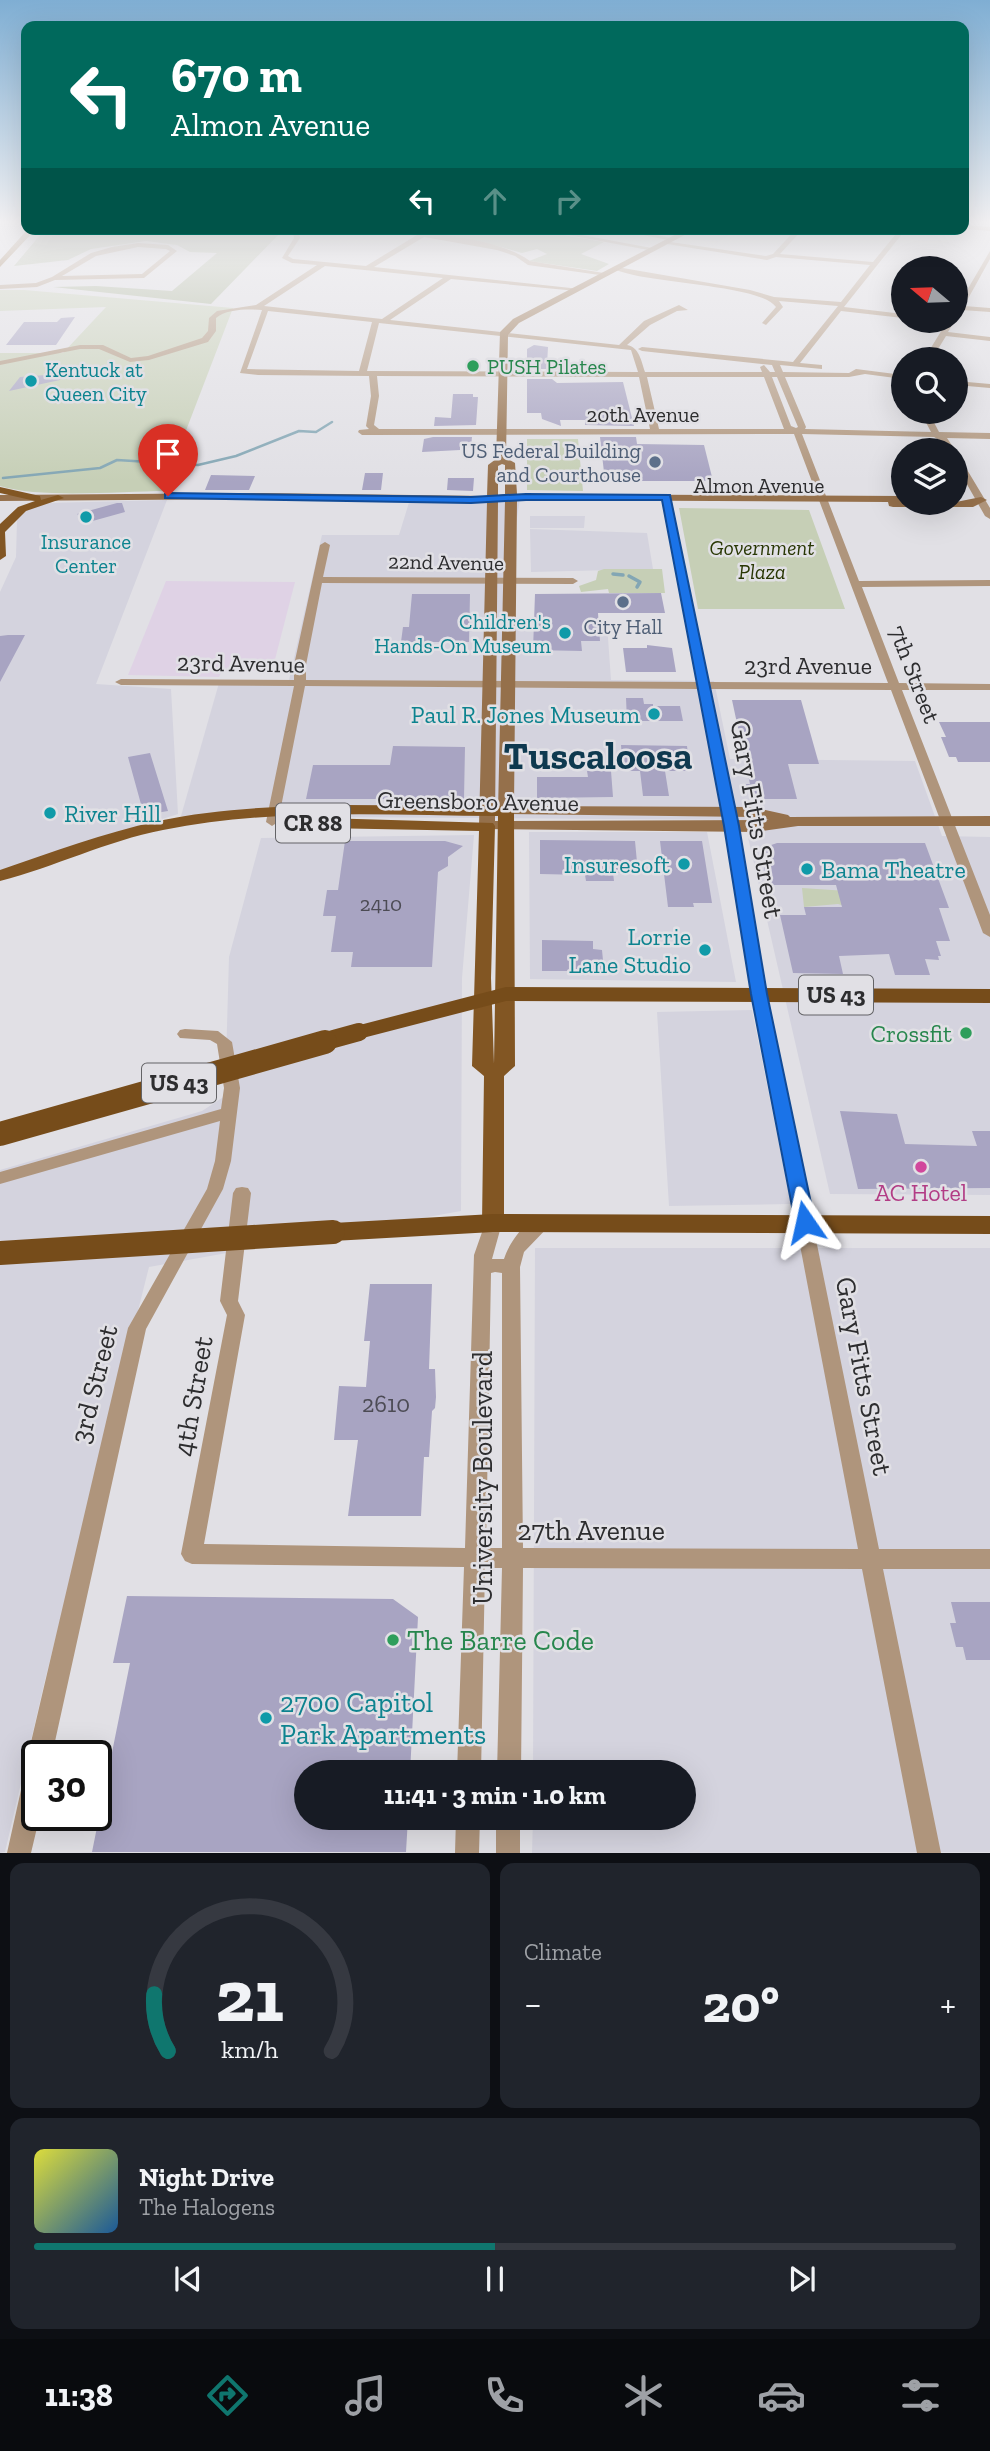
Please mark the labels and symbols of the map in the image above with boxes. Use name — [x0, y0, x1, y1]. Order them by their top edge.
north arrow — [891, 256, 968, 332]
place label: PUSH Pilates — [487, 354, 606, 379]
place label: Kentuck at Queen City — [45, 357, 147, 406]
marker: PUSH Pilates — [465, 358, 481, 374]
marker: Kentuck at Queen City — [23, 373, 39, 389]
street label: 20th Avenue — [587, 402, 700, 427]
pin — [138, 424, 198, 496]
place label: US Federal Building and Courthouse — [461, 438, 641, 487]
marker: US Federal Building and Courthouse — [647, 454, 663, 470]
street label: Almon Avenue — [694, 473, 825, 498]
marker: Insurance Center — [78, 509, 94, 525]
place label: Insurance Center — [41, 529, 131, 578]
park label: Government Plaza — [709, 535, 815, 584]
street label: 22nd Avenue — [388, 548, 504, 576]
marker: City Hall — [615, 594, 631, 610]
place label: Children's Hands-On Museum — [374, 609, 551, 658]
place label: City Hall — [583, 614, 663, 639]
street label: 7th Street — [883, 621, 947, 727]
marker: Children's Hands-On Museum — [557, 625, 573, 641]
street label: 23rd Avenue — [177, 647, 305, 679]
street label: 23rd Avenue — [744, 651, 872, 680]
place label: Paul R. Jones Museum — [411, 700, 640, 729]
marker: Paul R. Jones Museum — [646, 706, 662, 722]
street label: Gary Fitts Street — [723, 717, 791, 922]
district label: Tuscaloosa — [504, 733, 692, 779]
street label: Greensboro Avenue — [377, 785, 579, 817]
place label: River Hill — [64, 799, 161, 828]
road number: CR 88 — [276, 804, 350, 842]
marker: River Hill — [42, 805, 58, 821]
place label: Insuresoft — [564, 850, 670, 879]
place label: Bama Theatre — [821, 855, 966, 884]
marker: Insuresoft — [676, 856, 692, 872]
marker: Bama Theatre — [799, 861, 815, 877]
house number: 2410 — [360, 891, 402, 916]
place label: Lorrie Lane Studio — [568, 922, 691, 979]
marker: Lorrie Lane Studio — [697, 942, 713, 958]
road number: US 43 — [799, 976, 873, 1014]
place label: Crossfit — [871, 1019, 952, 1048]
marker: Crossfit — [958, 1025, 974, 1041]
road number: US 43 — [142, 1064, 216, 1102]
marker: AC Hotel — [913, 1159, 929, 1175]
place label: AC Hotel — [875, 1178, 967, 1207]
position arrow — [768, 1185, 842, 1259]
street label: Gary Fitts Street — [829, 1274, 900, 1479]
street label: 3rd Street — [63, 1321, 125, 1447]
street label: 4th Street — [166, 1333, 220, 1458]
street label: University Boulevard — [466, 1351, 499, 1605]
house number: 2610 — [362, 1389, 410, 1418]
street label: 27th Avenue — [517, 1514, 665, 1547]
place label: The Barre Code — [407, 1624, 594, 1657]
marker: The Barre Code — [385, 1632, 401, 1648]
place label: 2700 Capitol Park Apartments — [280, 1686, 486, 1751]
marker: 2700 Capitol Park Apartments — [258, 1710, 274, 1726]
speed limit sign: 30 — [21, 1740, 112, 1831]

